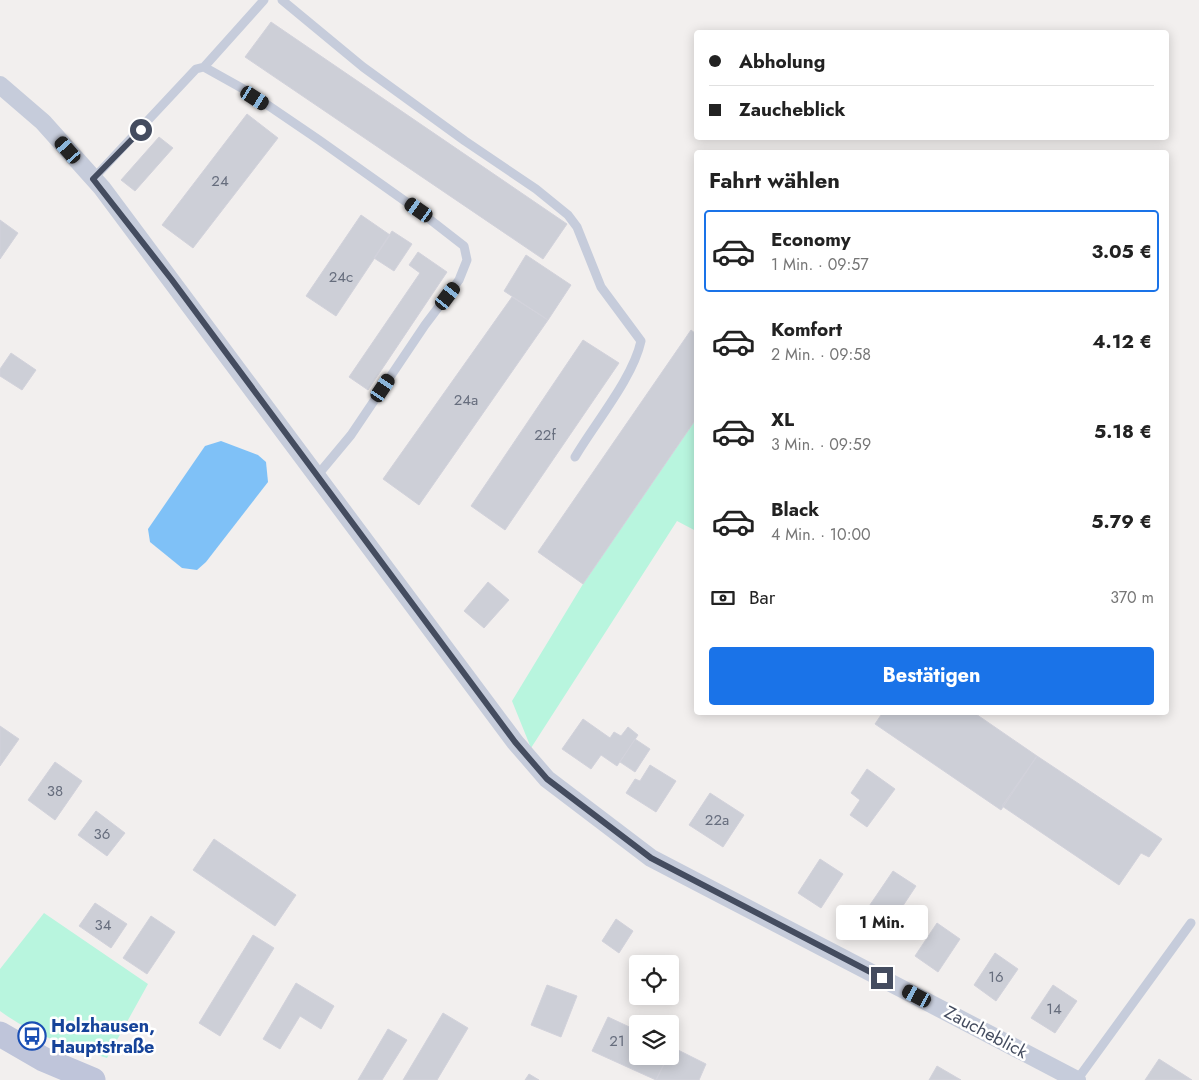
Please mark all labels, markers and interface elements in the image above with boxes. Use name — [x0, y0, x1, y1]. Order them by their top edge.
text: Abholung — [739, 48, 825, 75]
car — [238, 84, 271, 112]
text: Zaucheblick — [739, 96, 845, 123]
route start — [130, 119, 152, 141]
car — [52, 134, 83, 166]
text: Fahrt wählen — [709, 164, 840, 196]
house number: 24 — [211, 170, 229, 192]
car — [402, 195, 435, 225]
text: Economy — [771, 226, 851, 253]
icon: car — [711, 229, 756, 274]
text: 3.05 € — [1091, 238, 1152, 265]
text: 1 Min. · 09:57 — [771, 253, 869, 276]
house number: 24c — [329, 266, 353, 288]
car — [432, 280, 463, 312]
text: Komfort — [771, 316, 842, 343]
icon: car — [711, 319, 756, 364]
text: 4.12 € — [1092, 328, 1152, 355]
text: 2 Min. · 09:58 — [771, 343, 871, 366]
car — [368, 371, 397, 405]
house number: 24a — [454, 389, 478, 411]
text: XL — [771, 406, 794, 433]
icon: car — [711, 409, 756, 454]
text: 5.18 € — [1094, 418, 1152, 445]
house number: 22f — [534, 424, 556, 446]
text: 3 Min. · 09:59 — [771, 433, 871, 456]
text: Black — [771, 496, 819, 523]
icon: car — [711, 499, 756, 544]
text: 5.79 € — [1091, 508, 1152, 535]
text: 4 Min. · 10:00 — [771, 523, 871, 546]
icon: cash — [709, 584, 737, 612]
text: Bar — [749, 584, 775, 611]
text: 370 m — [1110, 586, 1154, 609]
button: Bestätigen — [709, 647, 1154, 705]
house number: 38 — [47, 780, 63, 802]
house number: 22a — [705, 809, 729, 831]
house number: 36 — [94, 823, 110, 845]
callout: 1 Min. — [836, 906, 928, 940]
text: 1 Min. — [859, 911, 905, 934]
house number: 34 — [95, 914, 112, 936]
map controls — [629, 955, 679, 1065]
button: locate — [629, 955, 679, 1005]
house number: 16 — [988, 966, 1004, 988]
route end — [871, 967, 893, 989]
car — [900, 982, 933, 1010]
house number: 14 — [1046, 998, 1062, 1020]
street label: Zaucheblick — [940, 999, 1032, 1065]
place label: Holzhausen, Hauptstraße — [51, 1013, 155, 1060]
button: layers — [629, 1015, 679, 1065]
bus stop icon: Holzhausen, Hauptstraße — [17, 1021, 47, 1051]
house number: 21 — [609, 1030, 625, 1052]

